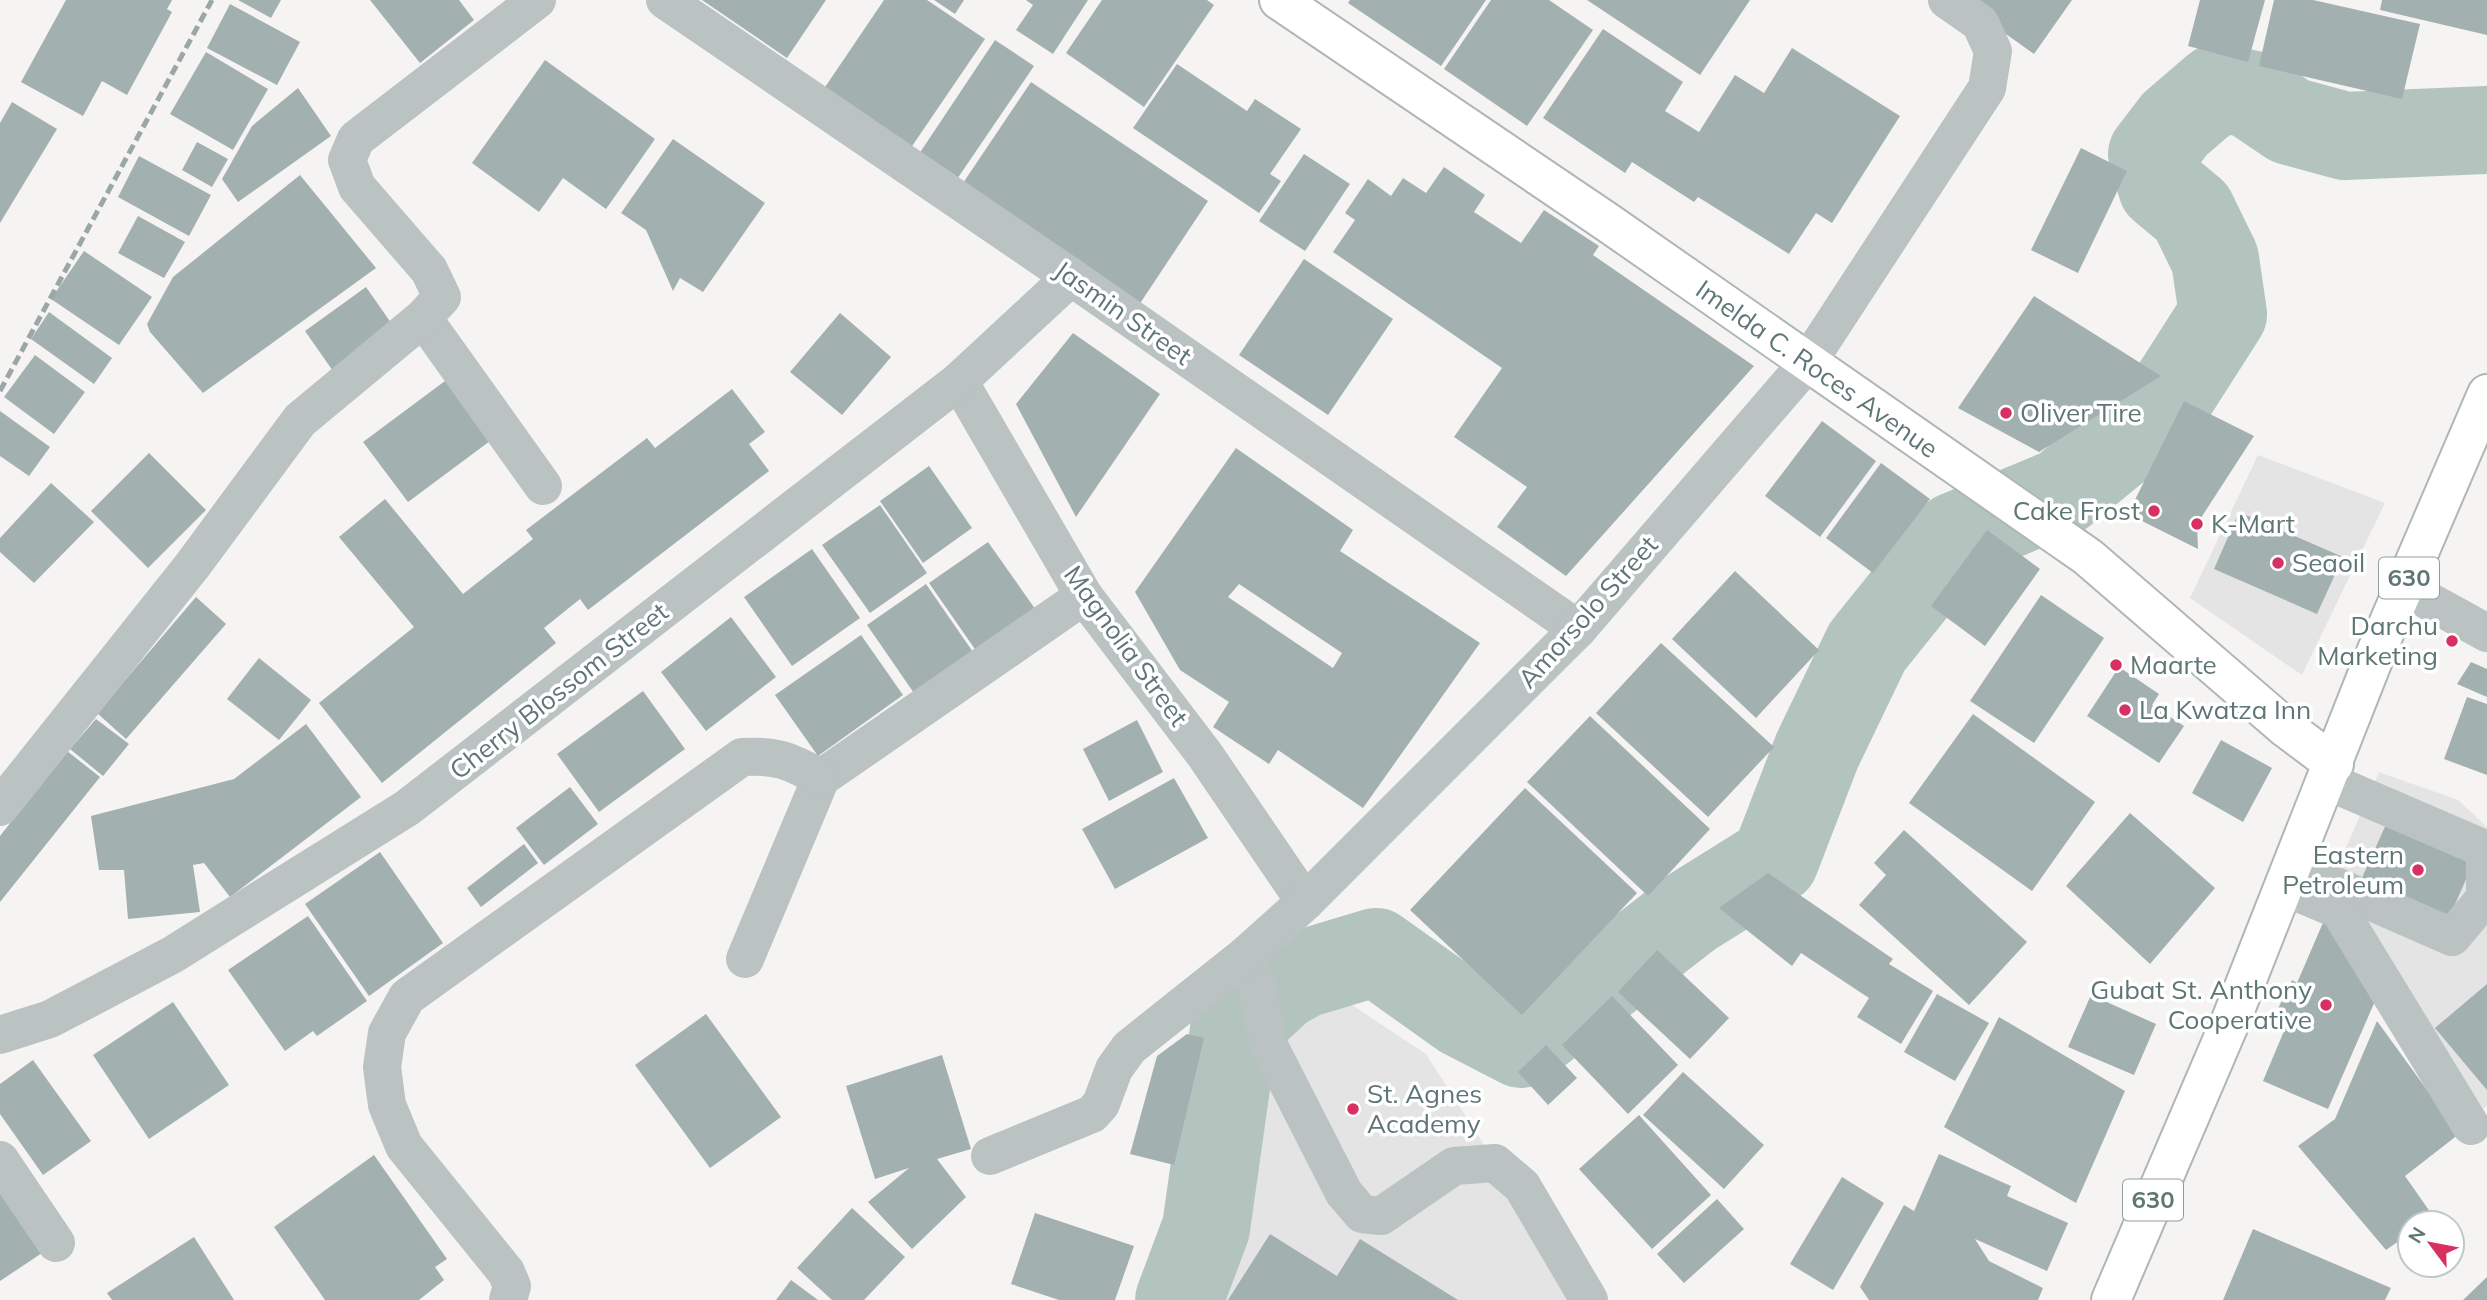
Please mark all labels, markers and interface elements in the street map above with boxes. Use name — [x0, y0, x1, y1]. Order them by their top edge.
street label: Jasmin Street — [1048, 253, 1198, 372]
street label: Imelda C. Roces Avenue — [1690, 272, 1945, 465]
place label: Oliver Tire — [2020, 396, 2142, 429]
marker: Oliver Tire — [1998, 405, 2014, 421]
place label: Cake Frost — [2013, 494, 2140, 527]
marker: Cake Frost — [2146, 503, 2162, 519]
place label: K-Mart — [2211, 507, 2295, 540]
marker: K-Mart — [2189, 516, 2205, 532]
street label: Amorsolo Street — [1511, 529, 1665, 695]
place label: Seaoil — [2292, 546, 2365, 579]
marker: Seaoil — [2270, 555, 2286, 571]
road number: 630 — [2379, 558, 2439, 598]
street label: Magnolia Street — [1057, 559, 1196, 732]
street label: Cherry Blossom Street — [443, 595, 675, 786]
place label: Darchu Marketing — [2317, 609, 2438, 672]
marker: Darchu Marketing — [2444, 633, 2460, 649]
place label: Maarte — [2130, 648, 2217, 681]
marker: Maarte — [2108, 657, 2124, 673]
place label: La Kwatza Inn — [2139, 693, 2311, 726]
marker: La Kwatza Inn — [2117, 702, 2133, 718]
place label: Eastern Petroleum — [2282, 838, 2404, 901]
marker: Eastern Petroleum — [2410, 862, 2426, 878]
place label: Gubat St. Anthony Cooperative — [2090, 973, 2312, 1036]
marker: Gubat St. Anthony Cooperative — [2318, 997, 2334, 1013]
place label: St. Agnes Academy — [1367, 1077, 1482, 1140]
marker: St. Agnes Academy — [1345, 1101, 1361, 1117]
road number: 630 — [2123, 1180, 2183, 1220]
north arrow — [2396, 1209, 2466, 1279]
text: N — [2403, 1223, 2431, 1247]

